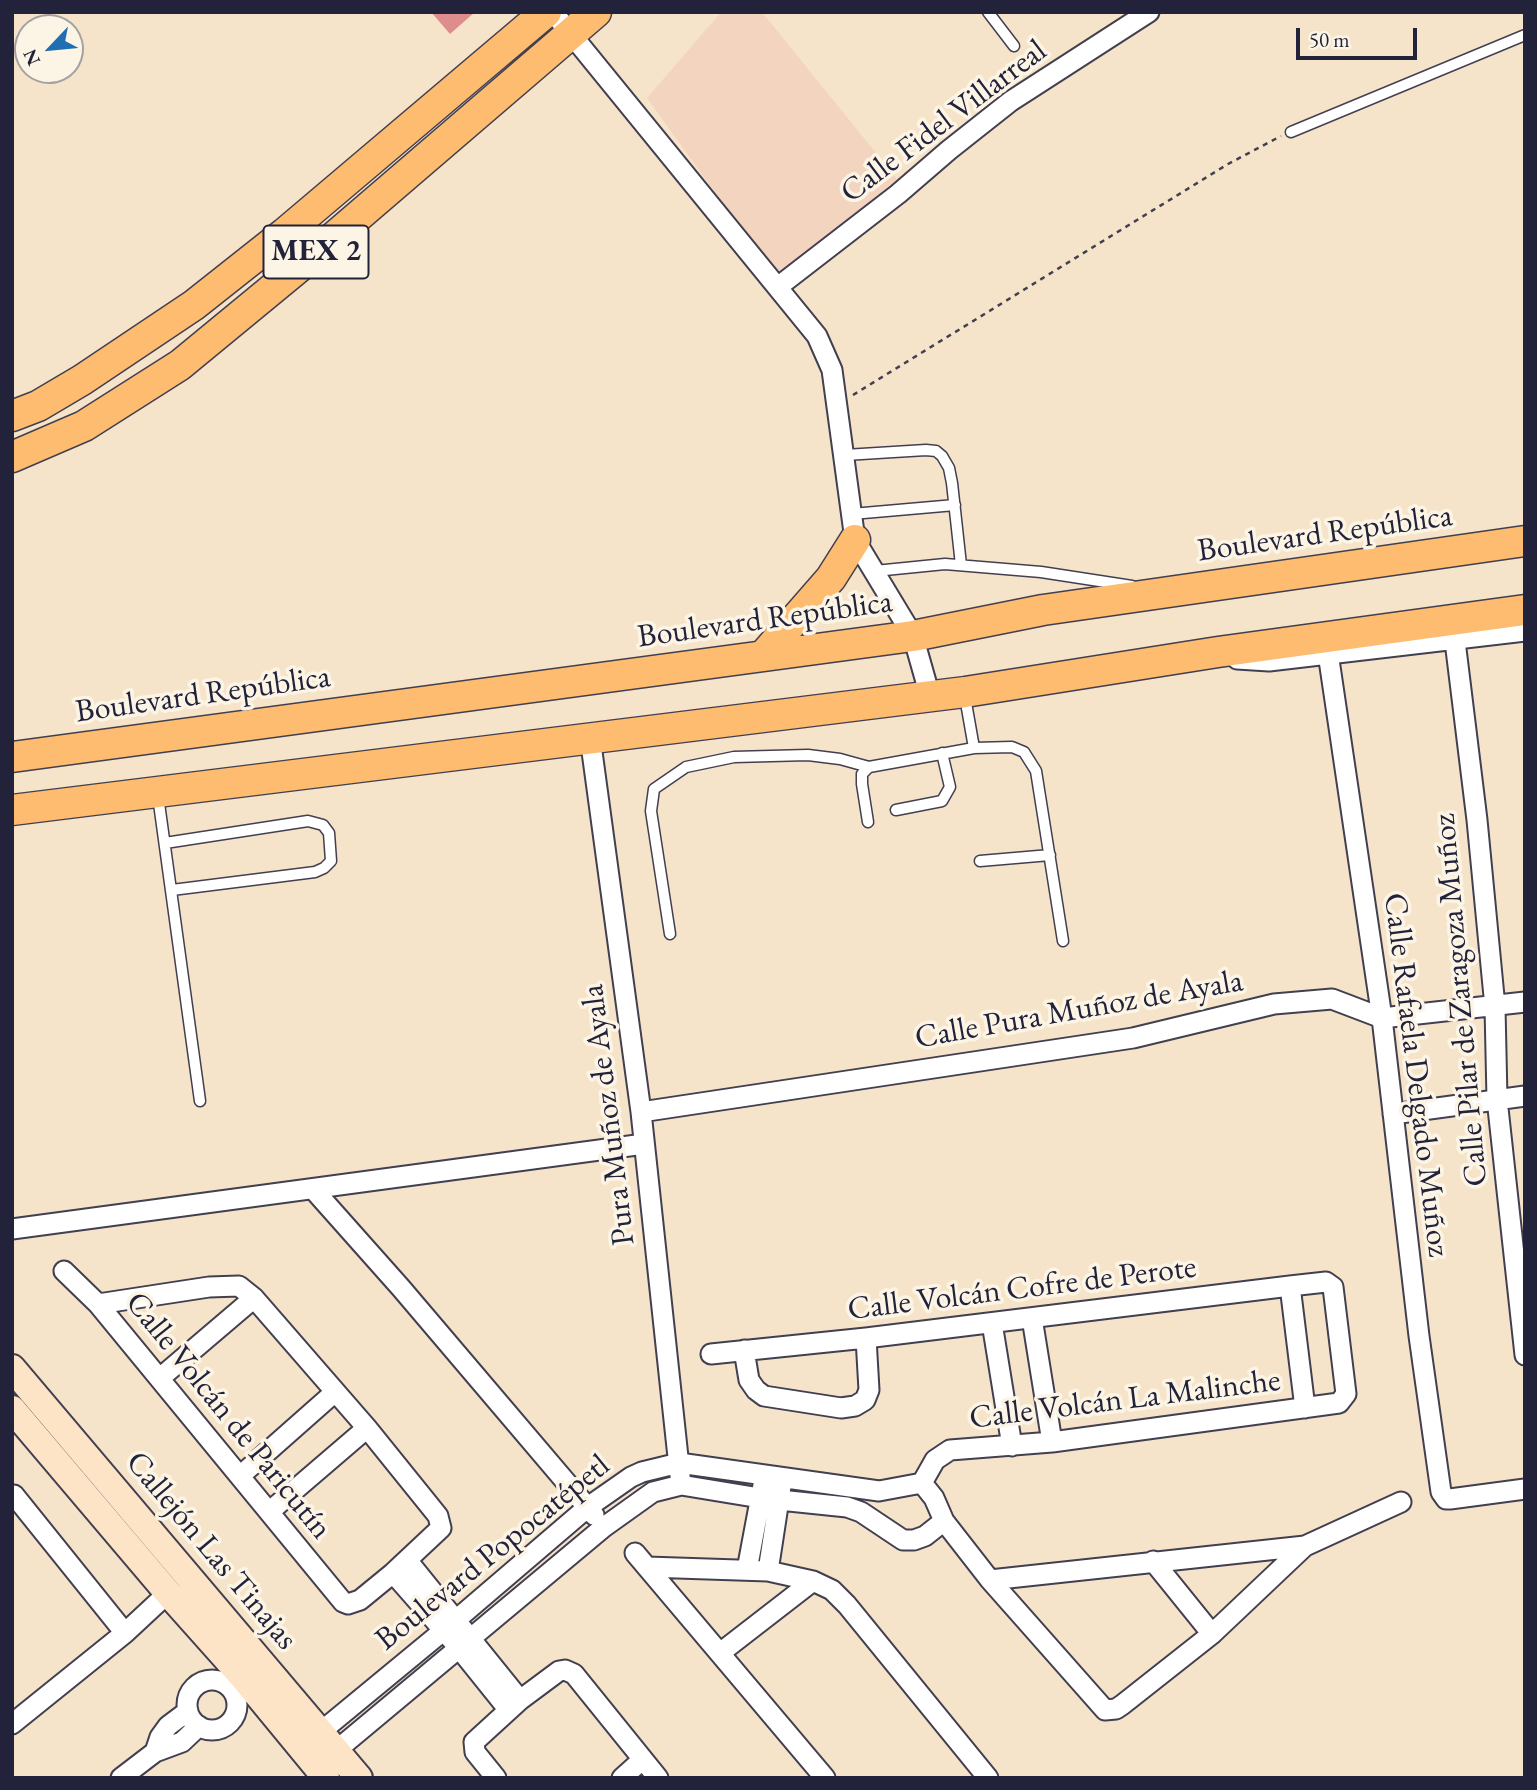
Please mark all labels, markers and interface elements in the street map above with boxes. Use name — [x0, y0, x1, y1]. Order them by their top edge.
north arrow — [14, 14, 84, 84]
scale bar — [1299, 14, 1420, 58]
text: 50 m — [1309, 26, 1350, 53]
street label: Calle Fidel Villarreal — [833, 32, 1055, 212]
text: N — [17, 45, 46, 70]
road number: MEX 2 — [264, 226, 368, 278]
street label: Boulevard República — [1195, 497, 1455, 571]
street label: Boulevard República — [635, 583, 895, 657]
street label: Boulevard República — [73, 658, 333, 732]
street label: Calle Pilar de Zaragoza Muñoz — [1426, 812, 1496, 1188]
street label: Calle Rafaela Delgado Muñoz — [1375, 891, 1457, 1259]
street label: Calle Pura Muñoz de Ayala — [912, 962, 1246, 1058]
street label: Pura Muñoz de Ayala — [574, 982, 644, 1248]
street label: Calle Volcán Cofre de Perote — [846, 1249, 1198, 1329]
street label: Calle Volcán de Paricutín — [117, 1285, 339, 1547]
street label: Calle Volcán La Malinche — [967, 1362, 1283, 1438]
street label: Callejón Las Tinajas — [117, 1444, 305, 1658]
street label: Boulevard Popocatépetl — [368, 1447, 618, 1659]

